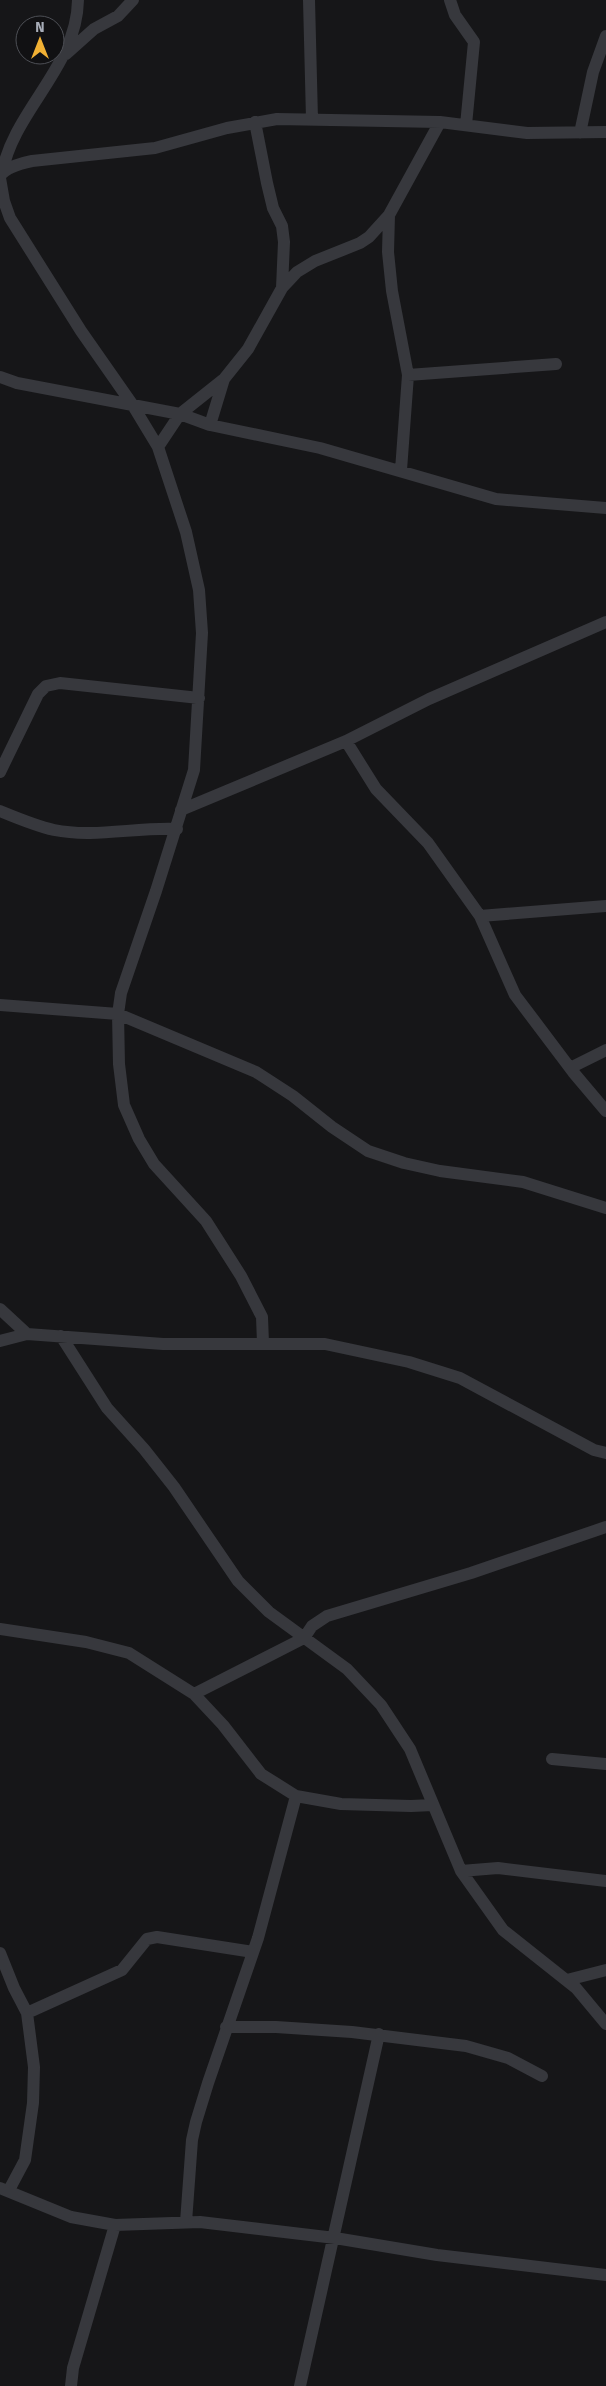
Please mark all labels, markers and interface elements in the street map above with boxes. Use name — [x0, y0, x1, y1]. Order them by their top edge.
north arrow — [15, 15, 65, 65]
text: N — [35, 19, 45, 36]

